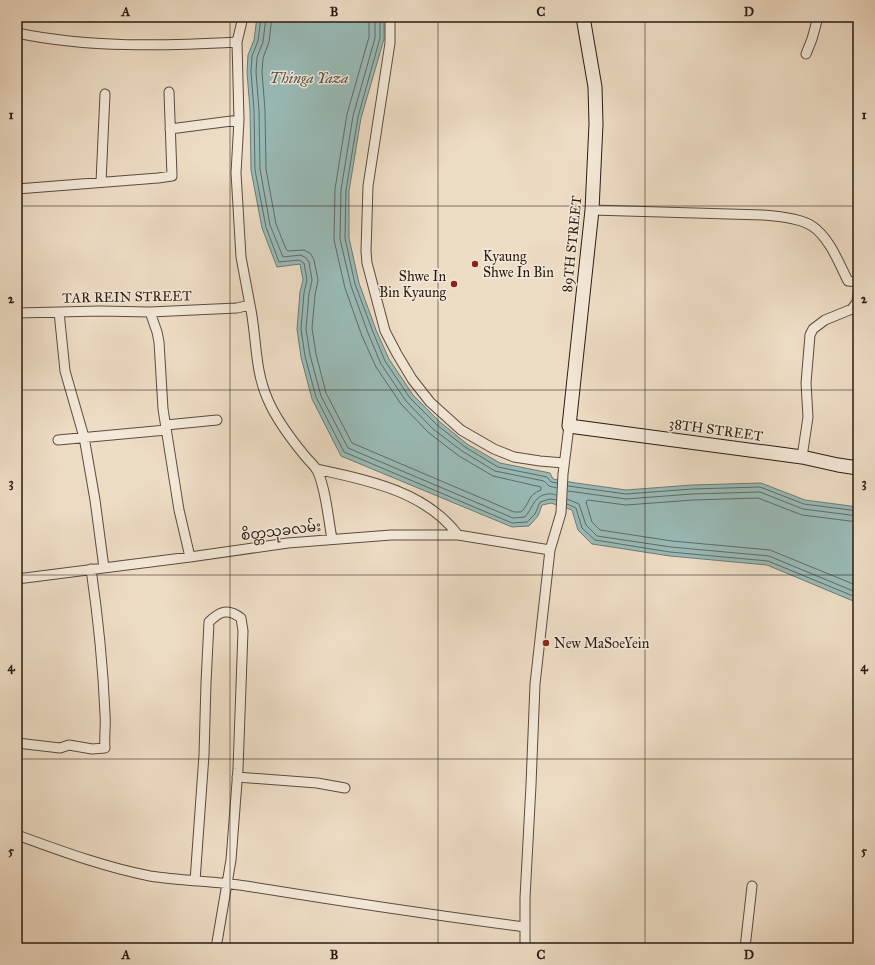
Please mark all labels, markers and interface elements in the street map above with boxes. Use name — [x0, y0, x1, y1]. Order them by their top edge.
text: A — [121, 4, 131, 20]
text: B — [330, 4, 339, 20]
text: C — [537, 4, 546, 20]
text: D — [744, 4, 754, 20]
water label: Thinga Yaza — [270, 69, 348, 87]
text: 1 — [8, 107, 14, 123]
text: 1 — [861, 107, 867, 123]
street label: 89TH STREET — [558, 195, 586, 293]
place label: Kyaung Shwe In Bin — [483, 248, 554, 281]
marker: Kyaung Shwe In Bin — [470, 259, 480, 269]
place label: Shwe In Bin Kyaung — [379, 268, 446, 301]
marker: Shwe In Bin Kyaung — [449, 279, 459, 289]
street label: TAR REIN STREET — [62, 287, 192, 307]
text: 2 — [8, 291, 15, 307]
text: 2 — [861, 291, 868, 307]
street label: 38TH STREET — [668, 415, 765, 445]
text: 3 — [8, 475, 14, 491]
text: 3 — [861, 475, 867, 491]
street label: စိတ္တသုခလမ်း — [240, 516, 322, 547]
place label: New MaSoeYein — [554, 635, 650, 652]
marker: New MaSoeYein — [541, 638, 551, 648]
text: 4 — [7, 659, 15, 675]
text: 4 — [860, 659, 868, 675]
text: 5 — [8, 843, 15, 859]
text: 5 — [861, 843, 868, 859]
text: A — [121, 947, 131, 963]
text: B — [330, 947, 339, 963]
text: C — [537, 947, 546, 963]
text: D — [744, 947, 754, 963]

